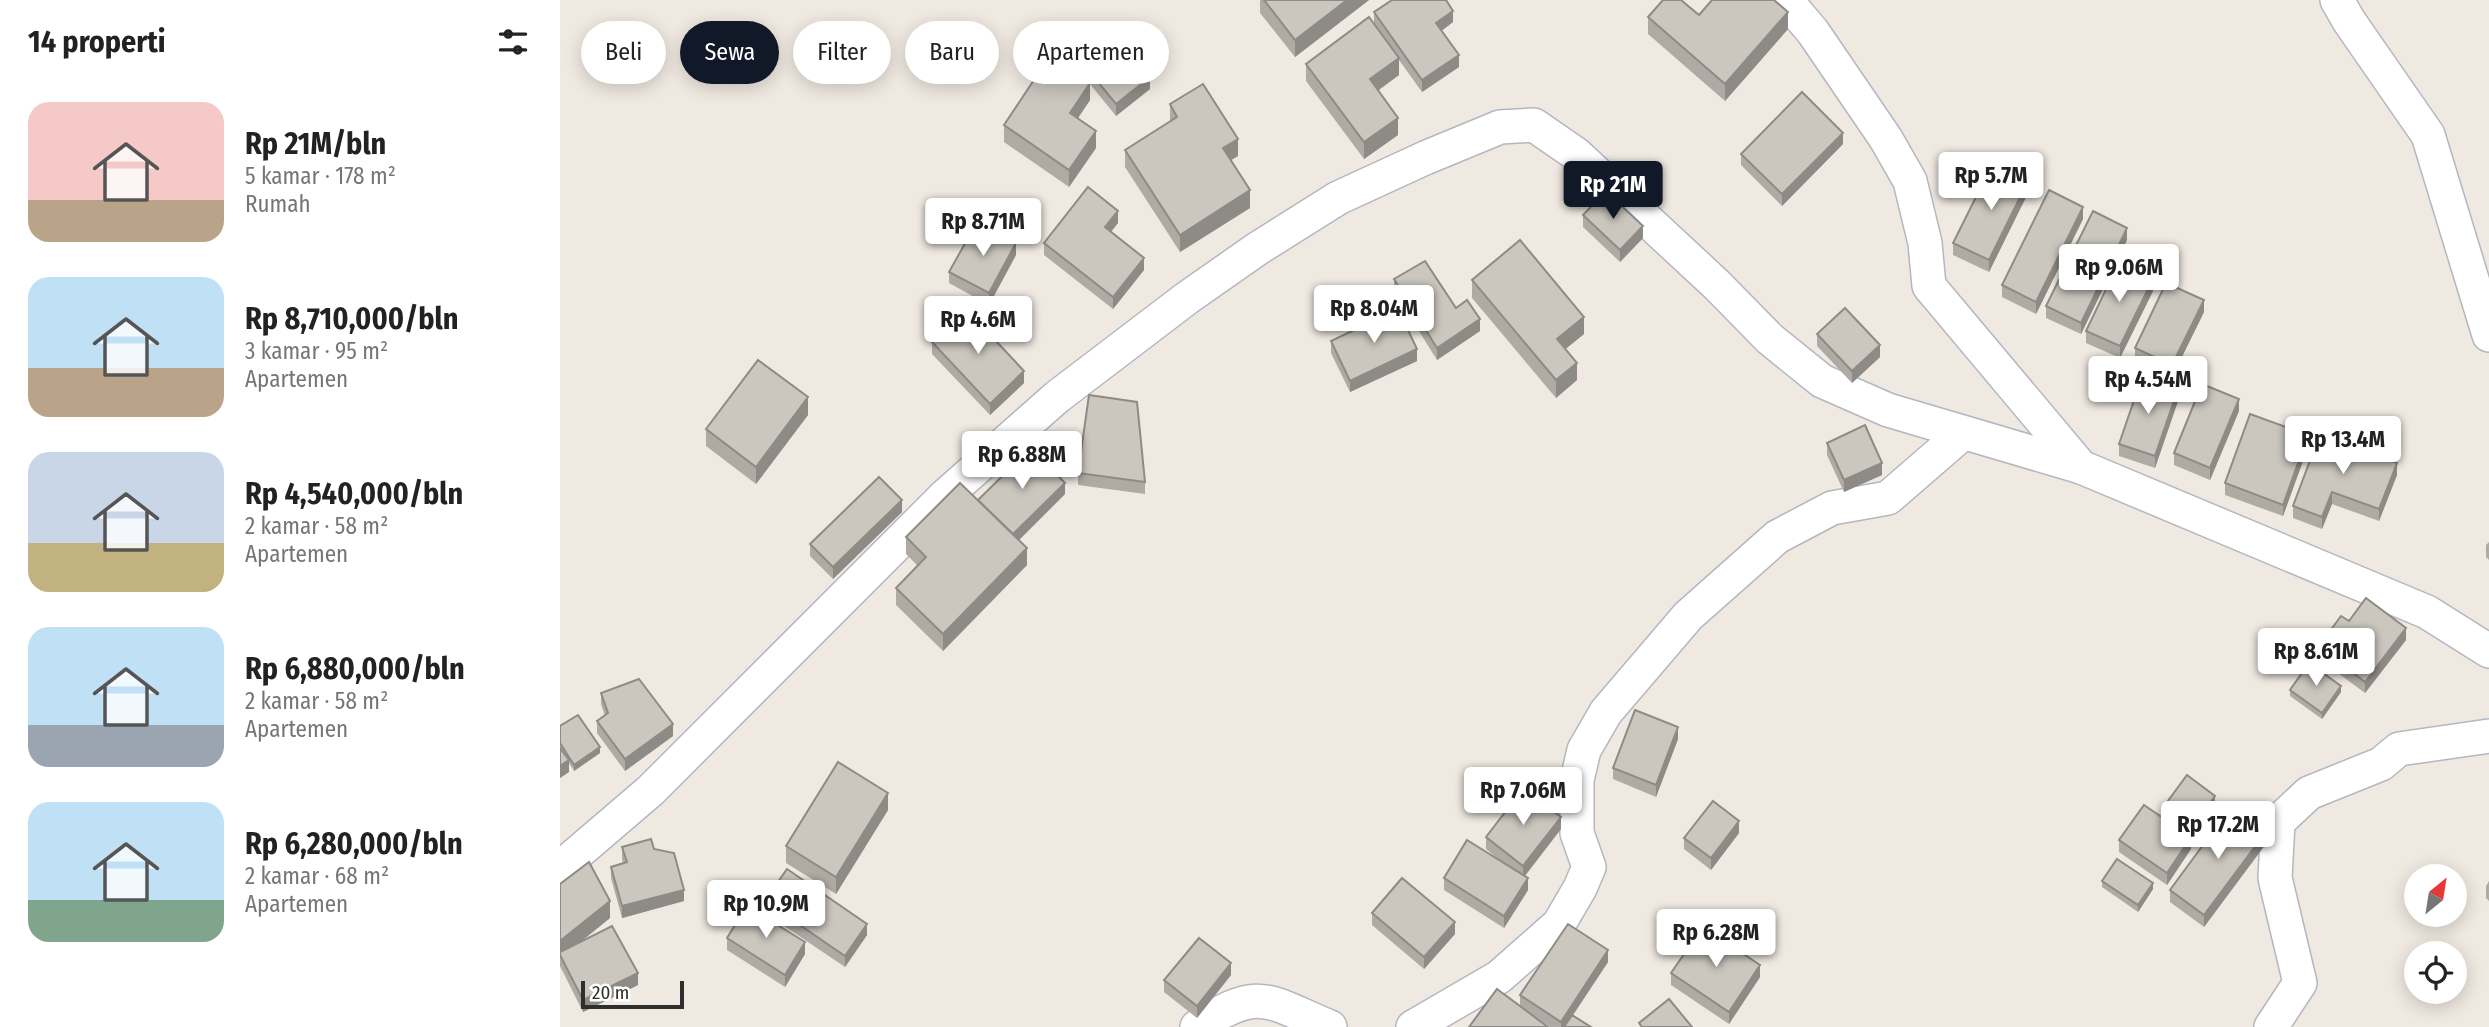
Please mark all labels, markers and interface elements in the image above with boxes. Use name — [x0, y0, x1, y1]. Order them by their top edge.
chip: Beli — [581, 21, 666, 84]
chip: Sewa — [680, 21, 779, 84]
chip: Filter — [793, 21, 891, 84]
chip: Baru — [905, 21, 999, 84]
chip: Apartemen — [1013, 21, 1169, 84]
icon: filters — [494, 23, 532, 61]
text: 14 properti — [28, 24, 166, 60]
text: Rp 21M/bln — [245, 126, 386, 162]
icon: home — [84, 130, 168, 214]
pin: Rp 5.7M — [1926, 152, 2056, 212]
text: Rp 5.7M — [1954, 161, 2028, 189]
text: 5 kamar · 178 m² — [245, 162, 396, 190]
pin: Rp 21M — [1556, 162, 1670, 221]
text: Rp 21M — [1580, 170, 1646, 198]
text: Rumah — [245, 190, 311, 218]
pin: Rp 8.71M — [911, 198, 1055, 258]
text: Rp 8.71M — [941, 207, 1025, 235]
pin: Rp 9.06M — [2047, 244, 2191, 304]
text: Rp 9.06M — [2075, 253, 2163, 281]
pin: Rp 8.04M — [1302, 286, 1446, 345]
text: Rp 8.04M — [1330, 294, 1418, 322]
pin: Rp 4.6M — [913, 296, 1043, 356]
text: Rp 8,710,000/bln — [245, 301, 458, 337]
icon: home — [84, 305, 168, 389]
text: Rp 4.6M — [940, 305, 1016, 333]
text: 3 kamar · 95 m² — [245, 337, 388, 365]
pin: Rp 4.54M — [2076, 356, 2220, 416]
text: Apartemen — [245, 365, 348, 393]
text: Rp 4.54M — [2104, 365, 2192, 393]
pin: Rp 13.4M — [2271, 416, 2415, 476]
text: Rp 13.4M — [2301, 425, 2385, 453]
pin: Rp 6.88M — [950, 432, 1094, 491]
text: Rp 6.88M — [978, 440, 1066, 468]
text: Rp 4,540,000/bln — [245, 476, 463, 512]
icon: home — [84, 480, 168, 564]
text: 2 kamar · 58 m² — [245, 512, 388, 540]
text: Apartemen — [245, 540, 348, 568]
pin: Rp 8.61M — [2244, 628, 2388, 688]
text: Rp 8.61M — [2274, 637, 2358, 665]
text: Rp 6,880,000/bln — [245, 651, 465, 687]
icon: home — [84, 655, 168, 739]
text: 2 kamar · 58 m² — [245, 687, 388, 715]
text: Apartemen — [245, 715, 348, 743]
pin: Rp 7.06M — [1451, 768, 1595, 827]
text: Rp 7.06M — [1480, 776, 1566, 804]
pin: Rp 17.2M — [2146, 802, 2290, 861]
text: Rp 17.2M — [2177, 810, 2259, 838]
text: Rp 6,280,000/bln — [245, 826, 463, 862]
icon: home — [84, 830, 168, 914]
text: 2 kamar · 68 m² — [245, 862, 389, 890]
north arrow — [2404, 864, 2468, 928]
map controls — [2404, 864, 2467, 1004]
pin: Rp 10.9M — [694, 880, 838, 940]
text: Rp 10.9M — [723, 889, 809, 917]
text: Apartemen — [245, 890, 348, 918]
pin: Rp 6.28M — [1644, 909, 1788, 969]
text: Rp 6.28M — [1673, 918, 1759, 946]
button: locate — [2404, 941, 2467, 1004]
scale bar — [581, 978, 684, 1010]
text: 20 m — [592, 981, 629, 1004]

